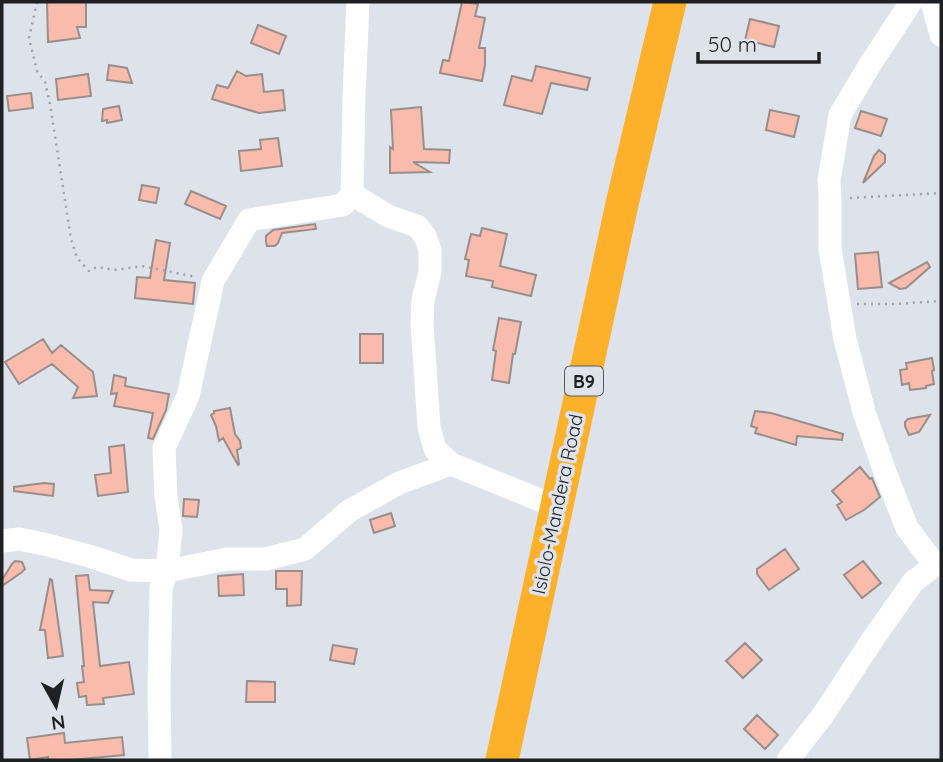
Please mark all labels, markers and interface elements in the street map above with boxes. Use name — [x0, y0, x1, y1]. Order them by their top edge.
scale bar — [698, 21, 819, 65]
text: 50 m — [708, 31, 757, 57]
road number: B9 — [565, 366, 603, 396]
street label: Isiolo-Mandera Road — [526, 412, 588, 596]
north arrow — [21, 671, 91, 741]
text: N — [50, 710, 67, 736]

